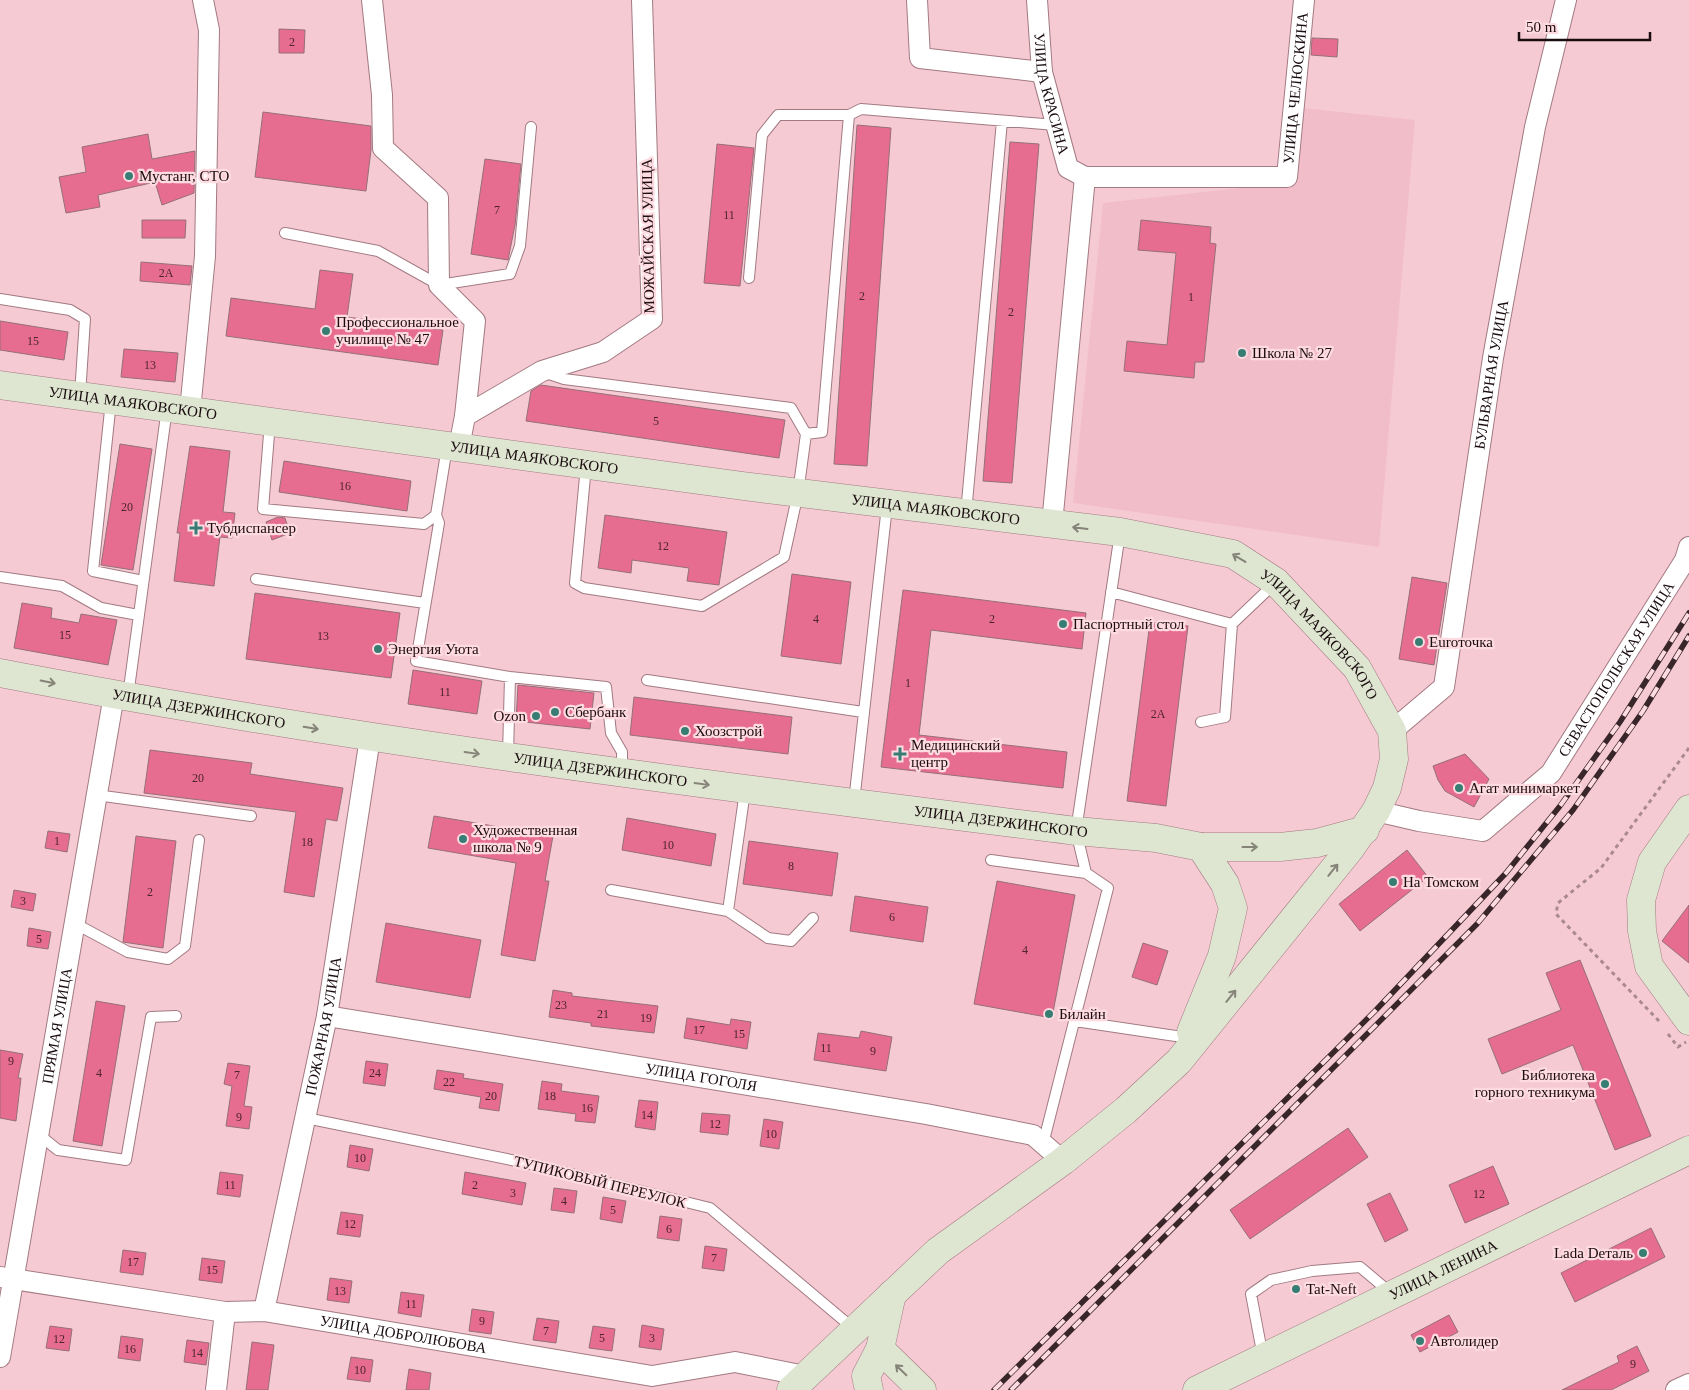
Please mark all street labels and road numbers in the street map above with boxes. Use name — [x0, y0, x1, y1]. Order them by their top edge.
street label: УЛИЦА ЧЕЛЮСКИНА — [1280, 11, 1311, 165]
street label: УЛИЦА КРАСИНА — [1031, 32, 1072, 156]
street label: МОЖАЙСКАЯ УЛИЦА — [639, 158, 657, 314]
street label: БУЛЬВАРНАЯ УЛИЦА — [1471, 299, 1511, 451]
street label: УЛИЦА МАЯКОВСКОГО — [48, 384, 218, 422]
street label: УЛИЦА МАЯКОВСКОГО — [449, 438, 619, 477]
street label: УЛИЦА МАЯКОВСКОГО — [851, 491, 1021, 528]
street label: УЛИЦА МАЯКОВСКОГО — [1257, 566, 1381, 702]
street label: СЕВАСТОПОЛЬСКАЯ УЛИЦА — [1555, 578, 1677, 760]
street label: УЛИЦА ДЗЕРЖИНСКОГО — [111, 686, 287, 731]
street label: УЛИЦА ДЗЕРЖИНСКОГО — [512, 750, 688, 789]
street label: УЛИЦА ДЗЕРЖИНСКОГО — [913, 803, 1089, 840]
street label: ПОЖАРНАЯ УЛИЦА — [302, 955, 344, 1097]
street label: ПРЯМАЯ УЛИЦА — [39, 966, 75, 1085]
street label: УЛИЦА ГОГОЛЯ — [644, 1060, 758, 1094]
street label: ТУПИКОВЫЙ ПЕРЕУЛОК — [512, 1153, 689, 1211]
street label: УЛИЦА ЛЕНИНА — [1387, 1237, 1500, 1303]
street label: УЛИЦА ДОБРОЛЮБОВА — [319, 1313, 488, 1356]

